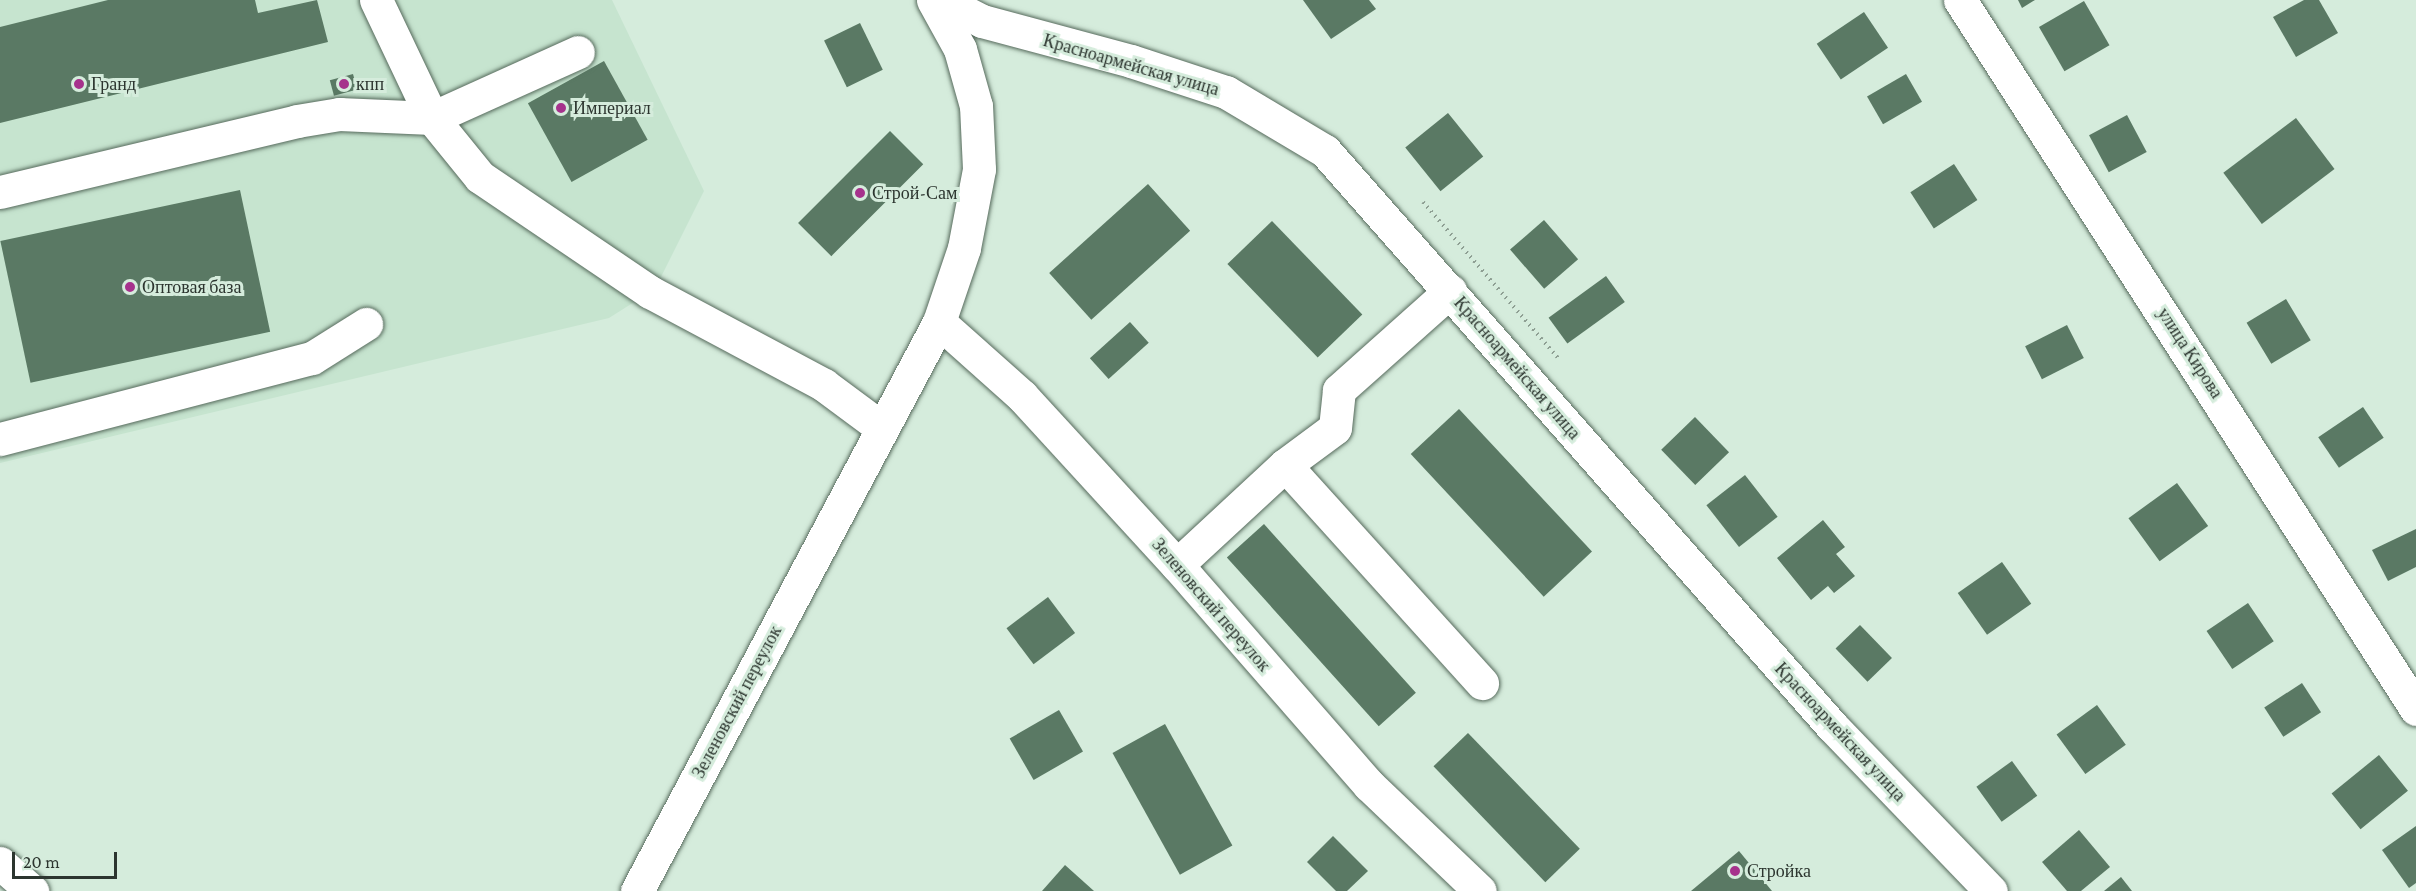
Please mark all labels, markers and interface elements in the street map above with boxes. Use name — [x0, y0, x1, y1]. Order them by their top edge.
street label: Красноармейская улица — [1041, 30, 1221, 100]
place label: Гранд — [91, 73, 136, 95]
place label: кпп — [356, 73, 384, 95]
marker: Гранд — [72, 77, 86, 91]
marker: кпп — [337, 77, 351, 91]
place label: Империал — [573, 97, 651, 119]
marker: Империал — [554, 101, 568, 115]
place label: Строй-Сам — [872, 182, 957, 204]
marker: Строй-Сам — [853, 186, 867, 200]
place label: Оптовая база — [142, 276, 241, 298]
marker: Оптовая база — [123, 280, 137, 294]
street label: Красноармейская улица — [1449, 292, 1585, 444]
street label: улица Кирова — [2153, 304, 2227, 402]
street label: Зеленовский переулок — [1147, 534, 1275, 676]
street label: Зеленовский переулок — [688, 622, 786, 782]
street label: Красноармейская улица — [1770, 658, 1910, 806]
scale bar — [15, 840, 120, 878]
text: 20 m — [23, 852, 60, 872]
place label: Стройка — [1747, 860, 1811, 882]
marker: Стройка — [1728, 864, 1742, 878]

